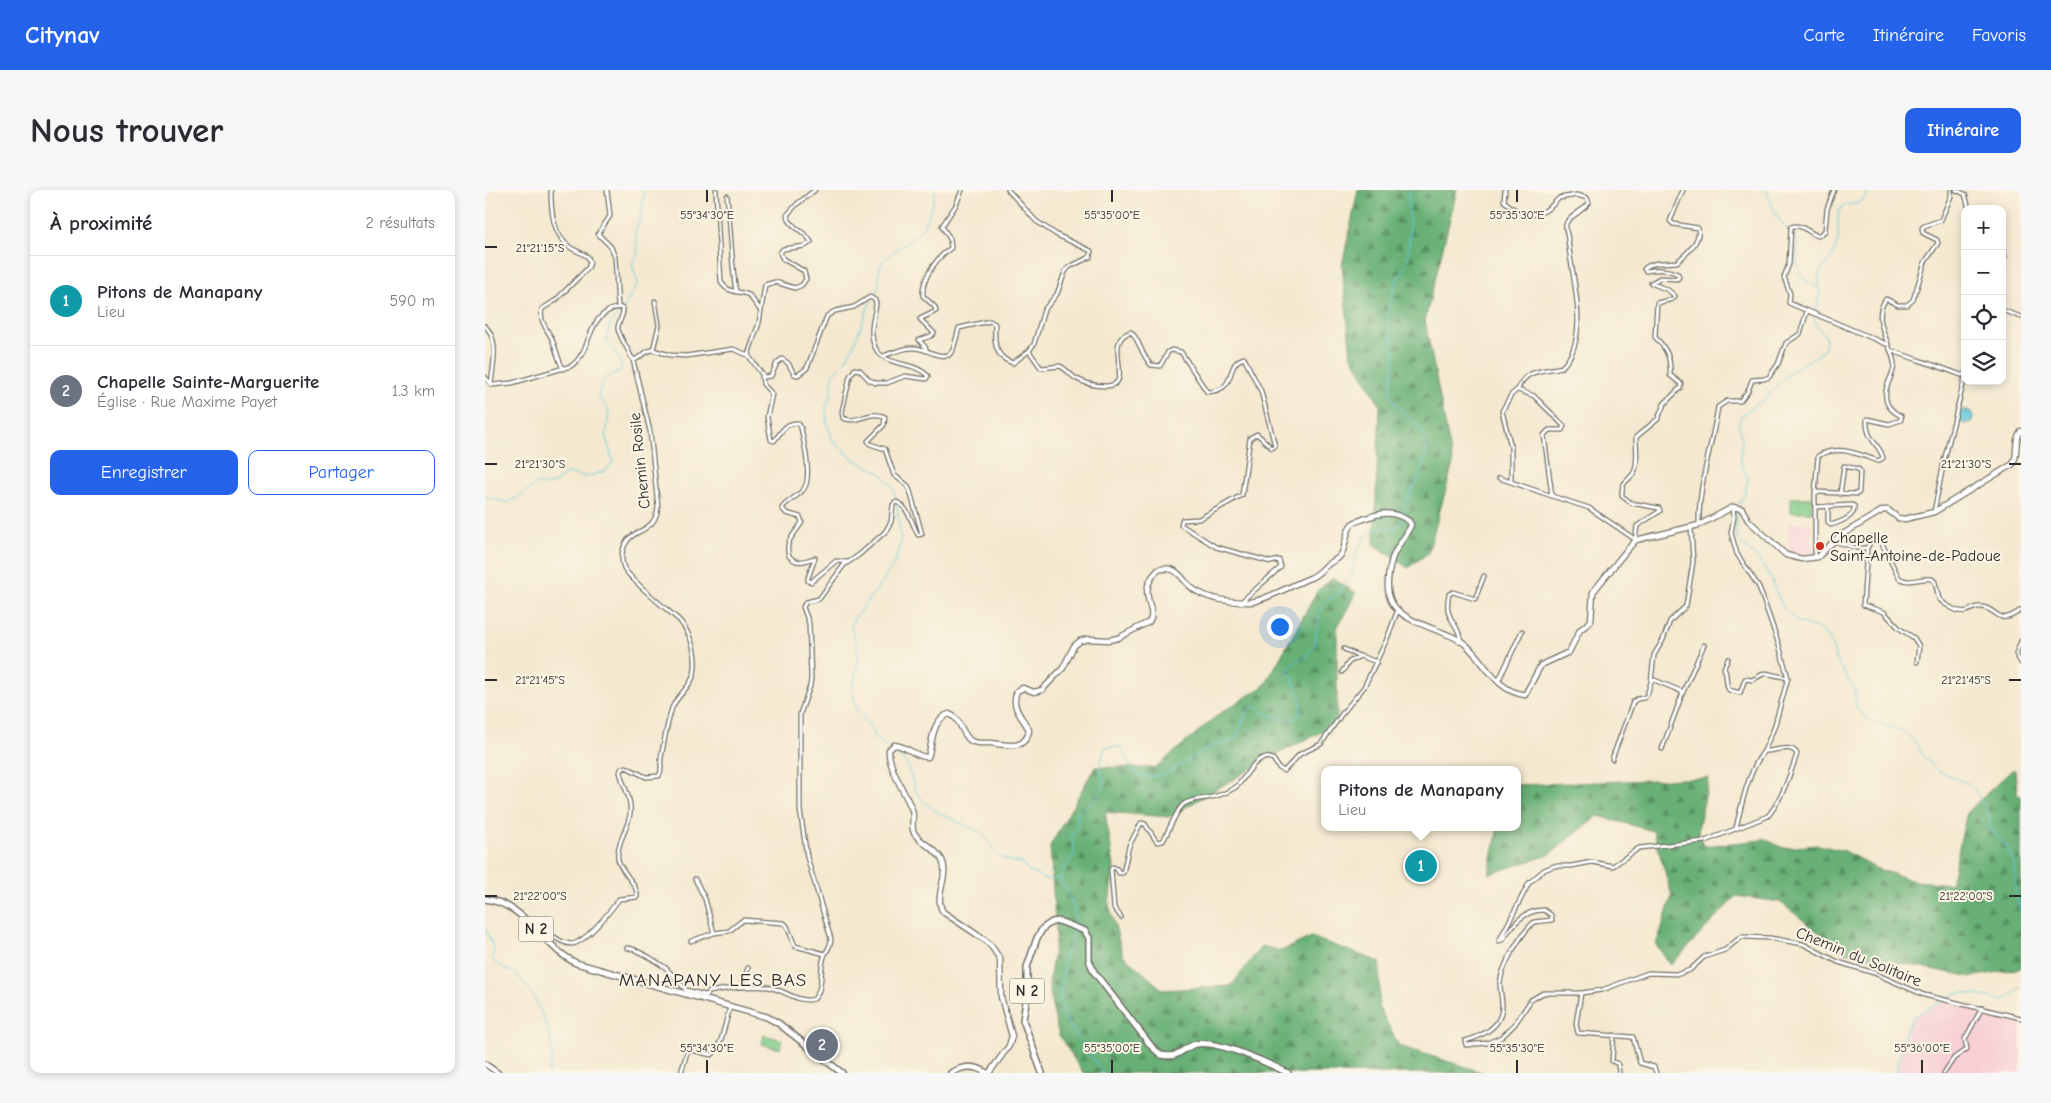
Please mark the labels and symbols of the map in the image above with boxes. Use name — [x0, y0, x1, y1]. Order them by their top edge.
text: 55°34'30"E — [680, 208, 734, 222]
text: 55°35'00"E — [1084, 208, 1140, 222]
text: 55°35'30"E — [1490, 208, 1544, 222]
text: 21°21'15"S — [516, 241, 565, 255]
street label: Chemin Rosile — [626, 412, 654, 510]
text: 21°21'30"S — [515, 457, 566, 471]
text: 21°21'30"S — [1941, 457, 1992, 471]
place label: Chapelle Saint-Antoine-de-Padoue — [1830, 529, 2001, 565]
marker: Chapelle Saint-Antoine-de-Padoue — [1814, 540, 1826, 552]
your location — [1267, 614, 1293, 640]
text: 21°21'45"S — [515, 673, 565, 687]
text: 21°21'45"S — [1941, 673, 1991, 687]
pin: 1 — [1405, 847, 1437, 885]
text: 21°22'00"S — [513, 889, 567, 903]
text: 21°22'00"S — [1939, 889, 1993, 903]
road number: N 2 — [519, 916, 553, 942]
street label: Chemin du Solitaire — [1793, 923, 1924, 990]
district label: MANAPANY LES BAS — [619, 969, 807, 991]
road number: N 2 — [1009, 978, 1045, 1004]
pin: 2 — [806, 1026, 838, 1064]
text: 55°34'30"E — [680, 1041, 734, 1055]
text: 55°35'00"E — [1084, 1041, 1140, 1055]
text: 55°35'30"E — [1490, 1041, 1544, 1055]
text: 55°36'00"E — [1894, 1041, 1950, 1055]

